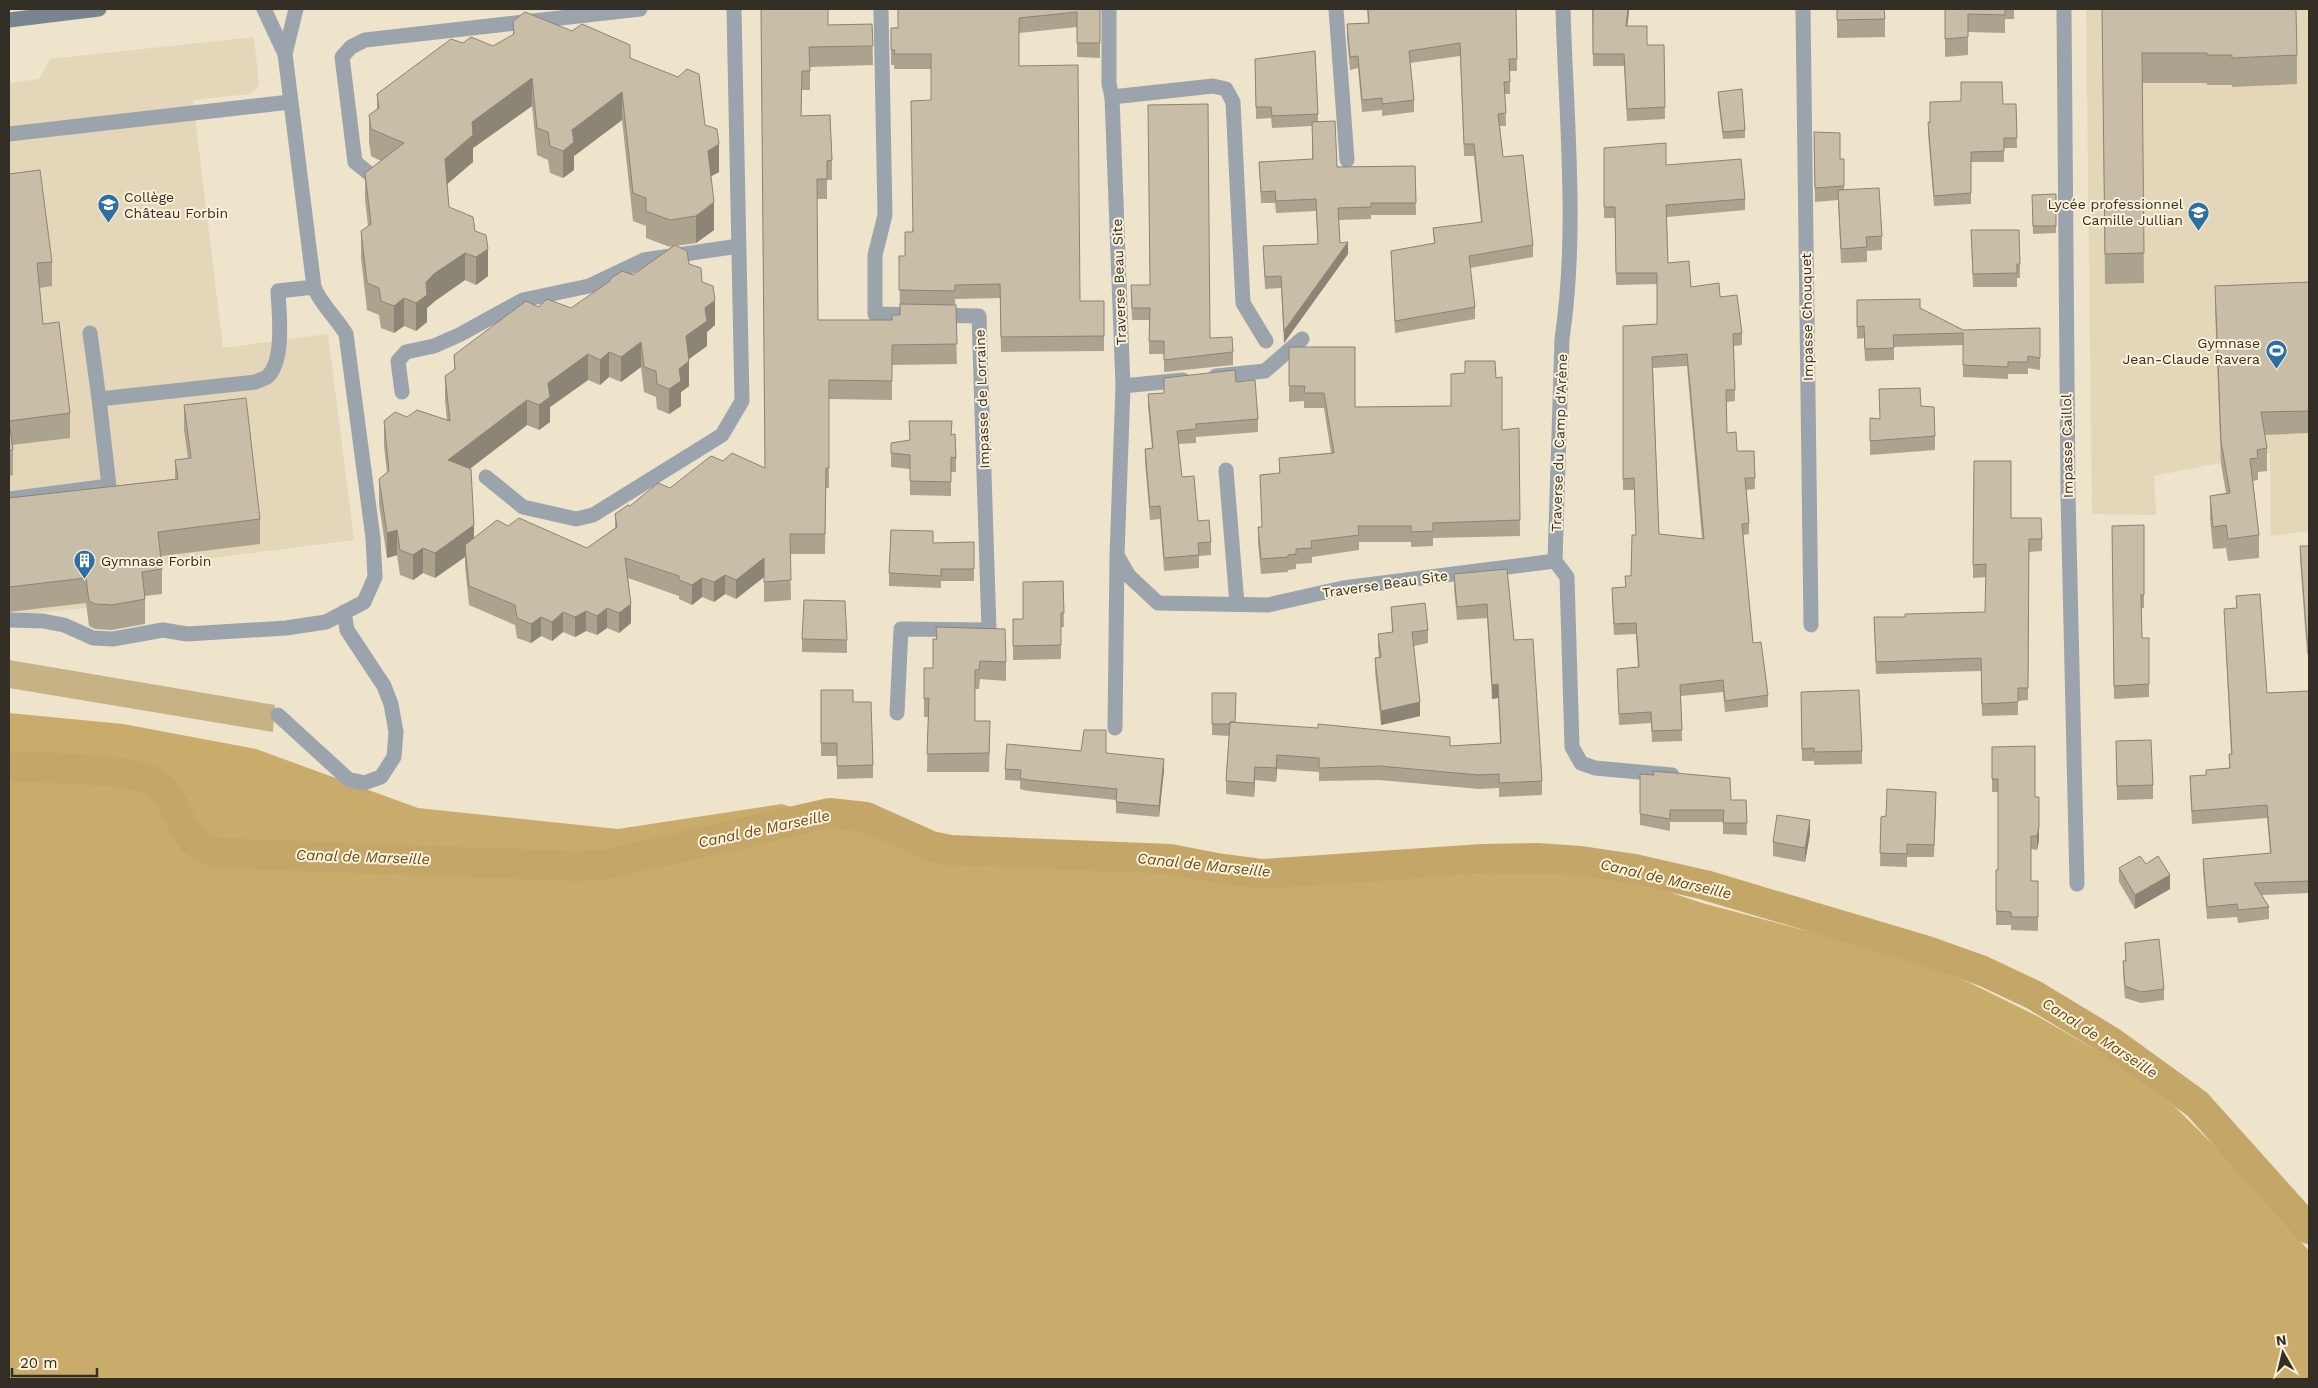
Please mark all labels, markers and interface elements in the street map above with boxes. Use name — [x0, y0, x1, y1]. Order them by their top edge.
place label: Collège Château Forbin — [124, 189, 228, 221]
school or university icon: Collège Château Forbin — [96, 193, 120, 224]
place label: Lycée professionnel Camille Jullian — [2047, 196, 2184, 228]
school or university icon: Lycée professionnel Camille Jullian — [2187, 200, 2211, 231]
street label: Traverse Beau Site — [1109, 218, 1129, 346]
street label: Impasse Chouquet — [1798, 253, 1816, 381]
street label: Impasse de Lorraine — [972, 329, 992, 469]
place label: Gymnase Jean-Claude Ravera — [2123, 335, 2260, 367]
sports icon: Gymnase Jean-Claude Ravera — [2264, 339, 2288, 370]
street label: Traverse du Camp d'Arène — [1548, 354, 1570, 532]
street label: Impasse Caillol — [2058, 393, 2076, 498]
building icon: Gymnase Forbin — [73, 549, 97, 580]
place label: Gymnase Forbin — [101, 553, 211, 569]
street label: Traverse Beau Site — [1321, 567, 1449, 601]
water label: Canal de Marseille — [697, 806, 831, 852]
water label: Canal de Marseille — [296, 846, 430, 868]
water label: Canal de Marseille — [1136, 849, 1272, 881]
water label: Canal de Marseille — [1599, 855, 1733, 903]
water label: Canal de Marseille — [2039, 994, 2161, 1082]
north arrow — [2258, 1328, 2308, 1378]
text: N — [2275, 1331, 2287, 1349]
scale bar — [12, 1346, 98, 1378]
text: 20 m — [20, 1354, 58, 1372]

